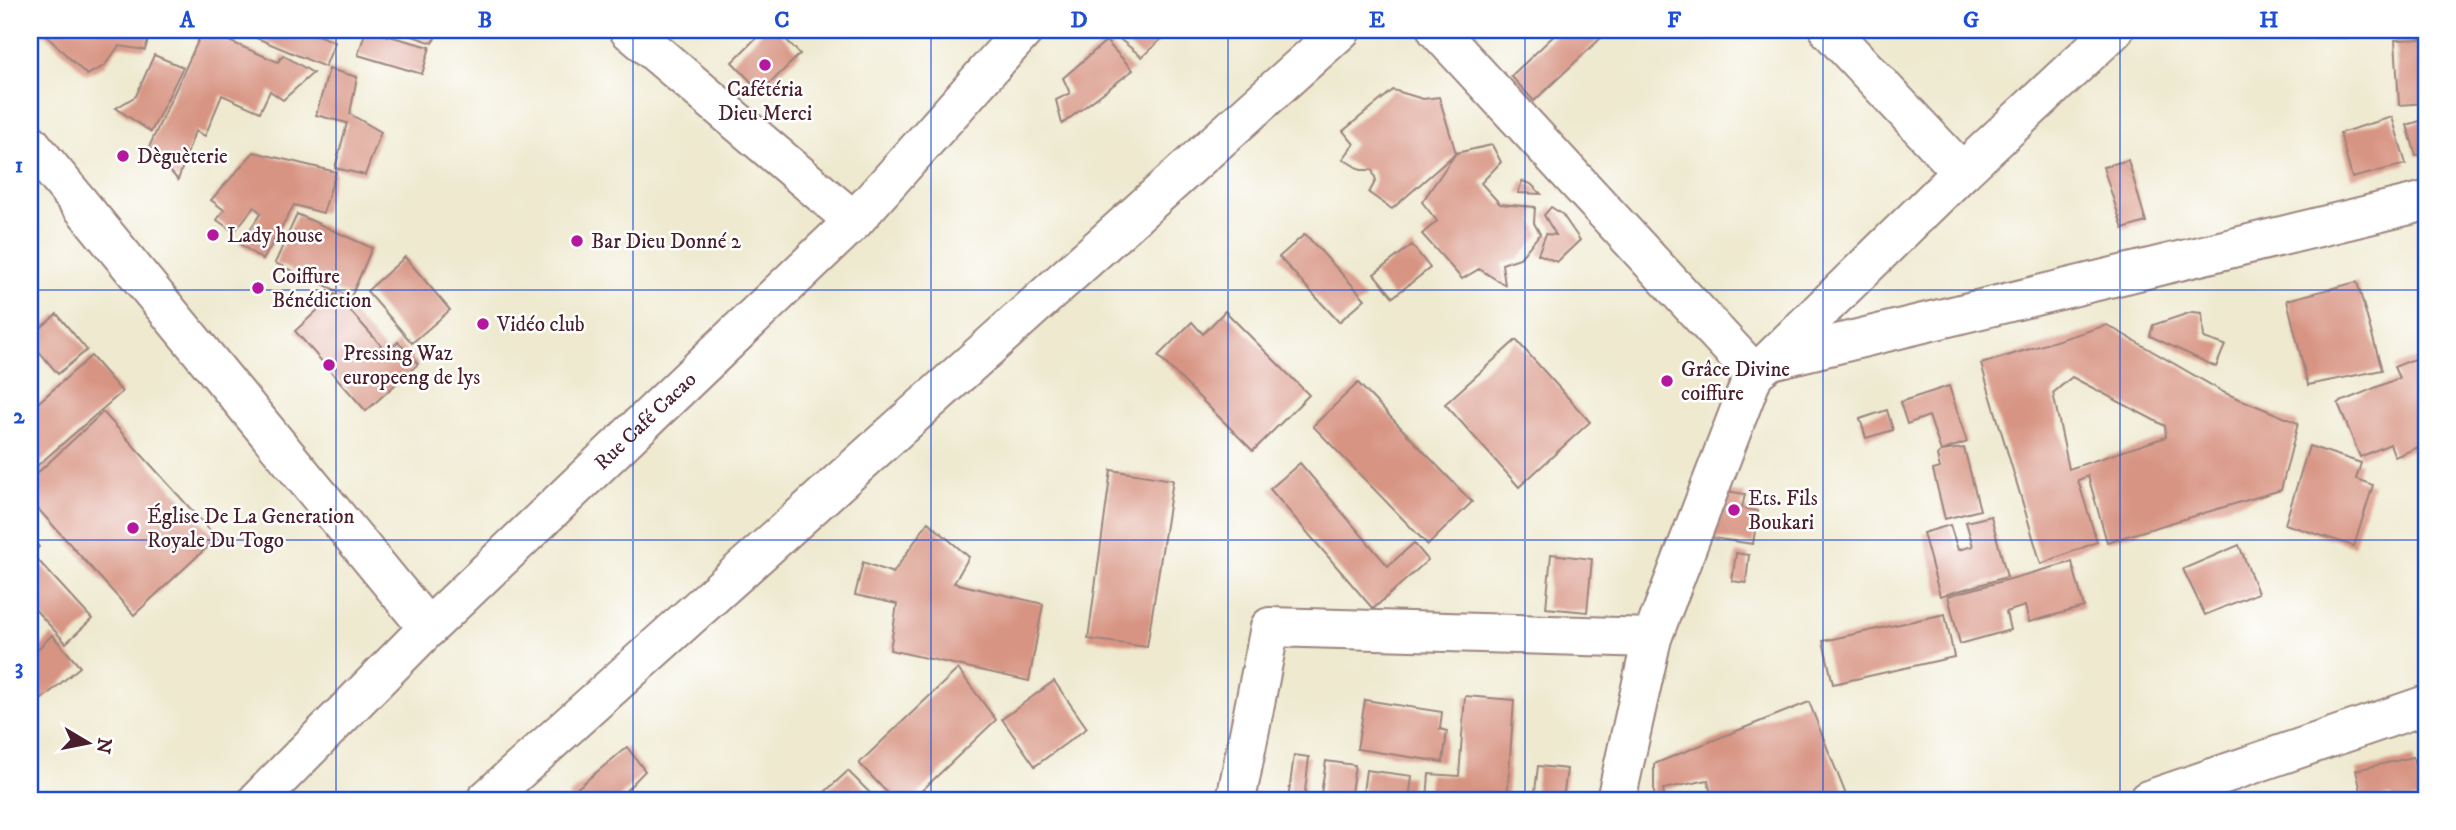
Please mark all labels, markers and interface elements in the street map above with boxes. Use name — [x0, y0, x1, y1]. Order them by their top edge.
text: A — [179, 6, 196, 35]
text: B — [478, 6, 492, 35]
text: C — [774, 6, 790, 35]
text: D — [1070, 6, 1088, 35]
text: E — [1369, 6, 1385, 35]
text: F — [1667, 6, 1682, 35]
text: G — [1963, 6, 1979, 35]
text: H — [2259, 6, 2279, 35]
marker: Cafétéria Dieu Merci — [757, 57, 773, 73]
place label: Cafétéria Dieu Merci — [718, 77, 812, 127]
place label: Dèguèterie — [137, 144, 228, 170]
marker: Dèguèterie — [115, 148, 131, 164]
text: 1 — [15, 151, 23, 180]
place label: Lady house — [227, 223, 323, 249]
marker: Lady house — [205, 227, 221, 243]
place label: Bar Dieu Donné 2 — [591, 229, 742, 255]
marker: Bar Dieu Donné 2 — [569, 233, 585, 249]
place label: Coiffure Bénédiction — [272, 264, 372, 314]
marker: Coiffure Bénédiction — [250, 280, 266, 296]
place label: Vidéo club — [496, 312, 585, 338]
marker: Vidéo club — [475, 316, 491, 332]
place label: Pressing Waz europeeng de lys — [343, 341, 480, 391]
marker: Pressing Waz europeeng de lys — [321, 357, 337, 373]
place label: Grâce Divine coiffure — [1681, 357, 1790, 407]
street label: Rue Café Cacao — [589, 367, 702, 476]
marker: Grâce Divine coiffure — [1659, 373, 1675, 389]
text: 2 — [13, 402, 25, 431]
place label: Ets. Fils Boukari — [1748, 486, 1818, 536]
marker: Ets. Fils Boukari — [1726, 502, 1742, 518]
place label: Église De La Generation Royale Du Togo — [147, 503, 354, 554]
marker: Église De La Generation Royale Du Togo — [125, 520, 141, 536]
text: 3 — [15, 653, 23, 682]
north arrow — [52, 708, 122, 778]
text: N — [91, 736, 116, 756]

